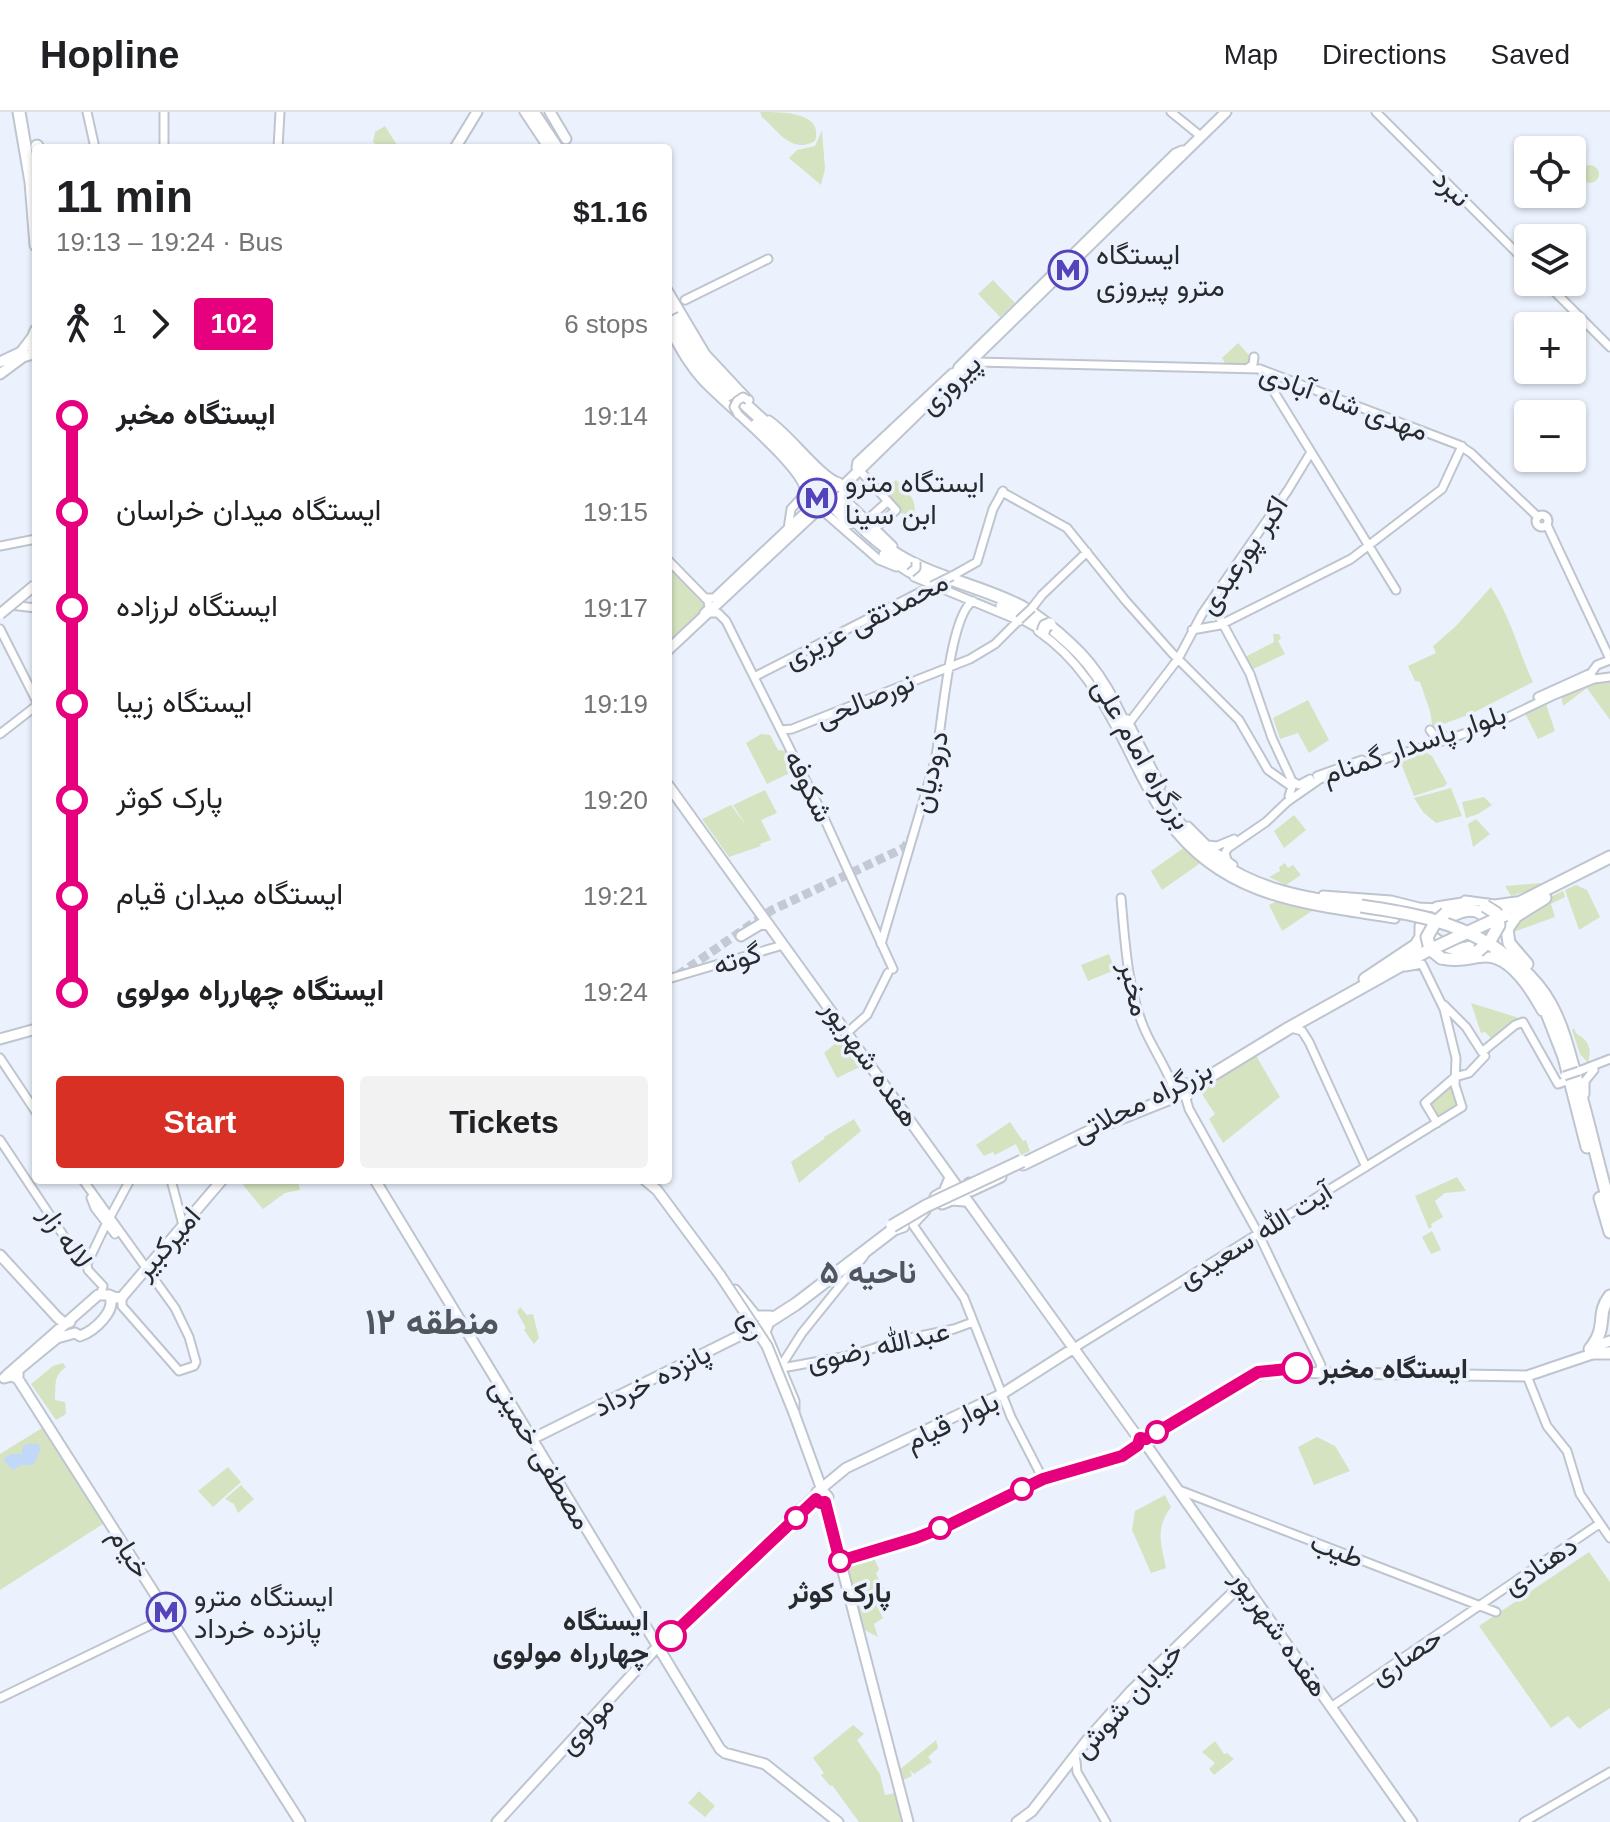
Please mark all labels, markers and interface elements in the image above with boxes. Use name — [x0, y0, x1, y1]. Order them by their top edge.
text: Hopline — [40, 34, 179, 76]
text: Map — [1224, 39, 1278, 70]
text: Directions — [1322, 39, 1447, 70]
text: Saved — [1491, 39, 1570, 70]
map controls — [1514, 136, 1586, 472]
button: locate — [1514, 136, 1586, 208]
street label: نبرد — [1426, 163, 1477, 214]
text: 11 min — [56, 172, 193, 221]
text: $1.16 — [573, 195, 648, 228]
button: layers — [1514, 224, 1586, 296]
text: 19:13 – 19:24 · Bus — [56, 227, 283, 257]
place label: ایستگاه مترو پیروزی — [1096, 239, 1225, 305]
metro station icon: ایستگاه مترو پیروزی — [1047, 249, 1089, 291]
icon: walk — [56, 302, 100, 346]
icon: forward — [138, 302, 182, 346]
text: 102 — [210, 308, 257, 339]
text: 1 — [112, 309, 126, 339]
text: 6 stops — [564, 309, 648, 339]
button: + — [1514, 312, 1586, 384]
street label: پیروزی — [913, 348, 989, 423]
street label: مهدی شاه آبادی — [1255, 357, 1432, 449]
text: ایستگاه مخبر — [116, 397, 276, 430]
button: − — [1514, 400, 1586, 472]
text: 19:14 — [583, 401, 648, 431]
place label: ایستگاه مترو ابن سینا — [845, 467, 985, 531]
metro station icon: ایستگاه مترو ابن سینا — [796, 477, 838, 519]
street label: اکبر پورعبدی — [1192, 490, 1296, 622]
text: ایستگاه میدان خراسان — [116, 493, 381, 526]
text: 19:15 — [583, 497, 648, 527]
street label: محمدتقی عزیزی — [779, 565, 954, 676]
text: ایستگاه لرزاده — [116, 589, 278, 622]
text: 19:17 — [583, 593, 648, 623]
street label: نورصالحی — [811, 666, 920, 736]
street label: بزرگراه امام علی — [1084, 673, 1198, 836]
text: ایستگاه زیبا — [116, 685, 252, 718]
text: 19:19 — [583, 689, 648, 719]
street label: بلوار پاسدار گمنام — [1318, 698, 1511, 793]
street label: درودیان — [906, 728, 956, 817]
street label: شکوفه — [777, 745, 840, 828]
text: پارک کوثر — [116, 781, 223, 814]
text: 19:20 — [583, 785, 648, 815]
text: ایستگاه میدان قیام — [116, 877, 343, 910]
text: 19:21 — [583, 881, 648, 911]
street label: گوته — [709, 937, 765, 983]
street label: مخبر — [1112, 958, 1156, 1020]
text: ایستگاه چهارراه مولوی — [116, 973, 384, 1006]
text: 19:24 — [583, 977, 648, 1007]
street label: هفده شهریور — [814, 993, 926, 1134]
street label: بزرگراه محلاتی — [1067, 1054, 1218, 1150]
button: Start — [56, 1076, 344, 1168]
button: Tickets — [360, 1076, 648, 1168]
street label: آیت الله سعیدی — [1172, 1173, 1340, 1295]
street label: لاله زار — [31, 1199, 99, 1276]
street label: امیرکبیر — [127, 1201, 208, 1287]
district label: ناحیه ۵ — [819, 1254, 917, 1291]
district label: منطقه ۱۲ — [365, 1301, 499, 1342]
street label: ری — [730, 1303, 774, 1346]
street label: عبدالله رضوی — [804, 1314, 953, 1379]
street label: پانزده خرداد — [588, 1337, 717, 1425]
marker: ایستگاه مخبر — [1282, 1353, 1312, 1383]
place label: ایستگاه مخبر — [1318, 1353, 1468, 1386]
street label: مصطفی خمینی — [483, 1373, 598, 1536]
street label: بلوار قیام — [900, 1385, 1005, 1460]
unlabelled marker — [1146, 1421, 1168, 1443]
unlabelled marker — [1011, 1478, 1033, 1500]
unlabelled marker — [785, 1507, 807, 1529]
unlabelled marker — [929, 1517, 951, 1539]
street label: خیام — [100, 1522, 157, 1585]
street label: طیب — [1306, 1526, 1368, 1575]
street label: دهنادی — [1497, 1529, 1584, 1602]
marker: پارک کوثر — [829, 1550, 851, 1572]
street label: هفده شهریور — [1223, 1563, 1335, 1704]
place label: پارک کوثر — [788, 1577, 891, 1612]
place label: ایستگاه مترو پانزده خرداد — [194, 1581, 334, 1647]
metro station icon: ایستگاه مترو پانزده خرداد — [145, 1591, 187, 1633]
place label: ایستگاه چهارراه مولوی — [493, 1605, 649, 1672]
marker: ایستگاه چهارراه مولوی — [656, 1621, 686, 1651]
street label: حصاری — [1364, 1621, 1449, 1693]
street label: خیابان شوش — [1067, 1636, 1191, 1765]
street label: مولوی — [552, 1689, 622, 1762]

